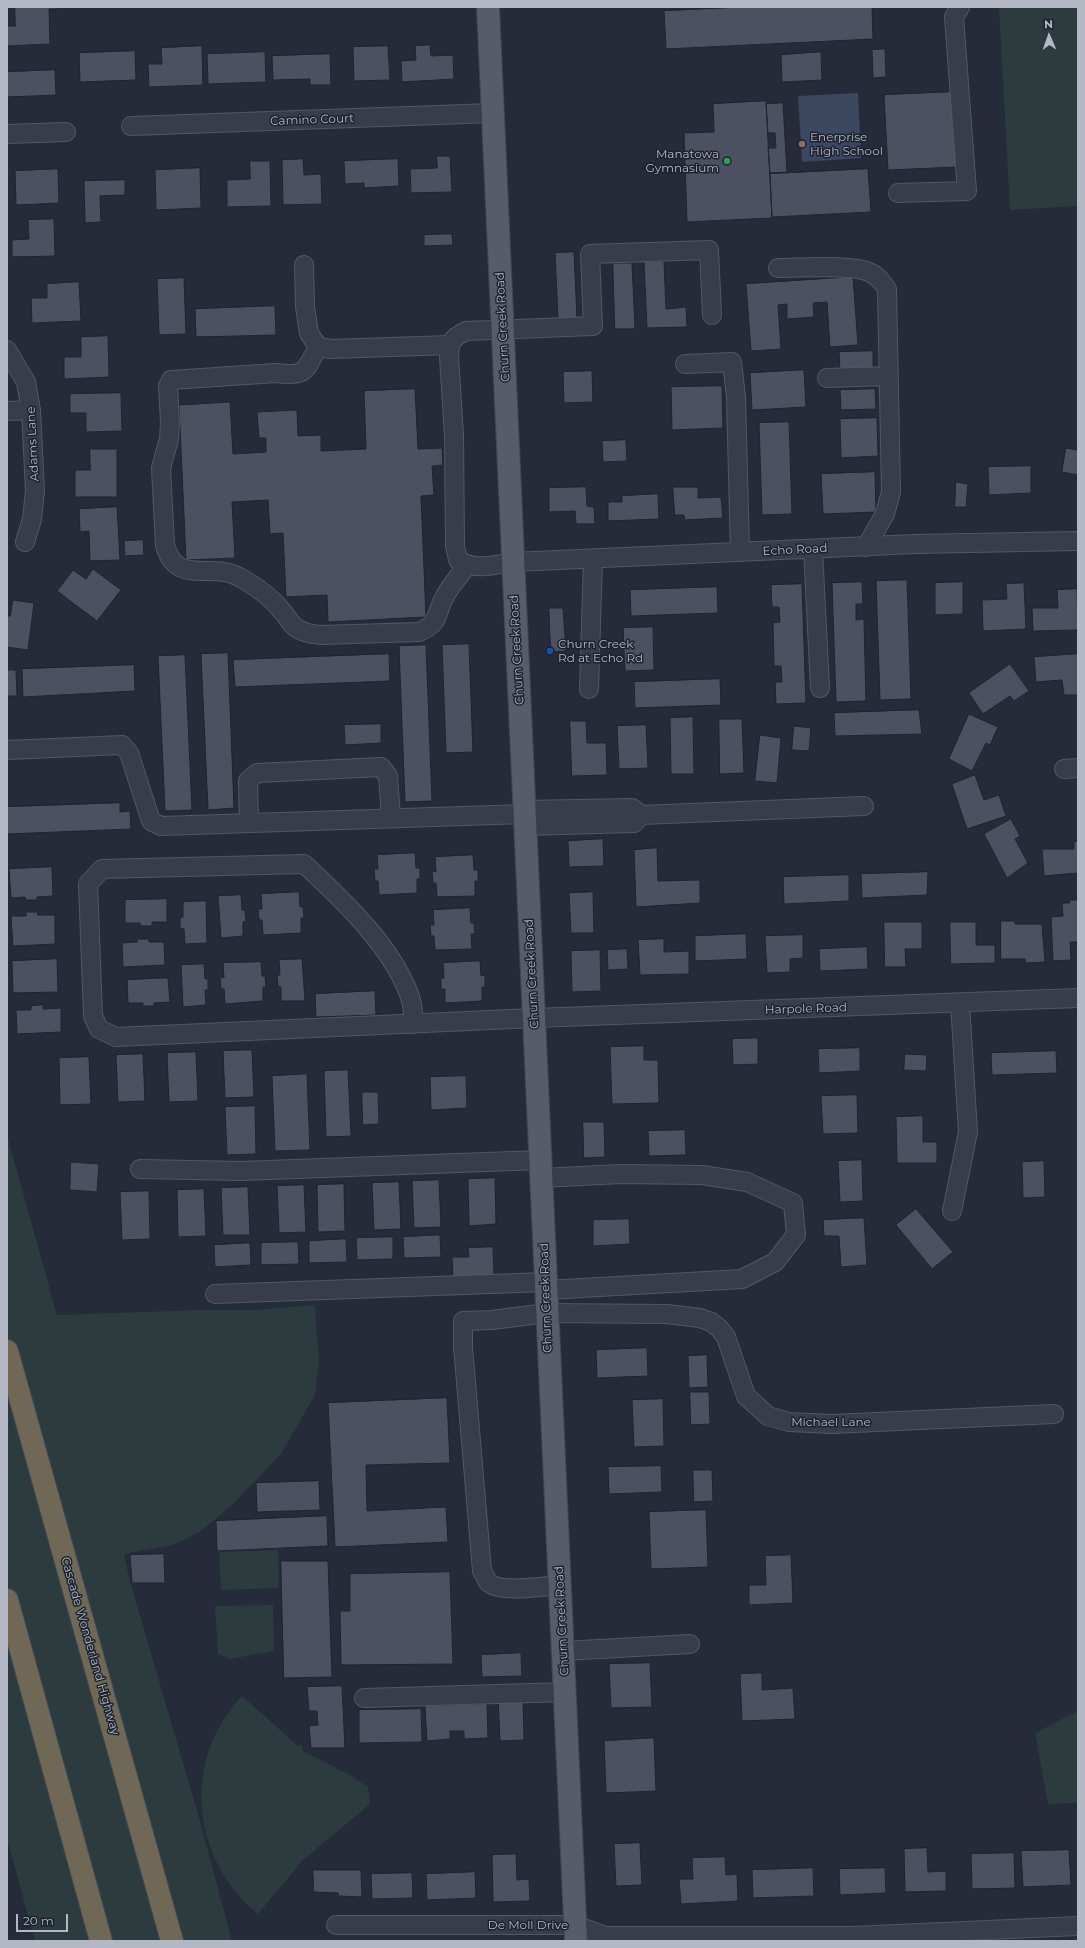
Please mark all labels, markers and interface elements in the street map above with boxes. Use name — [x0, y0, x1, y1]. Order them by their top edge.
north arrow — [1029, 16, 1069, 56]
text: N — [1044, 17, 1053, 31]
street label: Camino Court — [270, 111, 354, 129]
place label: Enerprise High School — [810, 130, 883, 158]
marker: Enerprise High School — [797, 139, 807, 149]
place label: Manatowa Gymnasium — [645, 147, 719, 175]
marker: Manatowa Gymnasium — [722, 156, 732, 166]
street label: Churn Creek Road — [493, 272, 513, 382]
street label: Adams Lane — [24, 406, 42, 482]
street label: Echo Road — [762, 541, 828, 559]
street label: Churn Creek Road — [507, 595, 527, 705]
place label: Churn Creek Rd at Echo Rd — [558, 637, 643, 665]
marker: Churn Creek Rd at Echo Rd — [545, 646, 555, 656]
street label: Churn Creek Road — [522, 919, 542, 1029]
street label: Harpole Road — [765, 1000, 847, 1018]
street label: Churn Creek Road — [537, 1243, 555, 1353]
street label: Michael Lane — [791, 1415, 871, 1429]
street label: Cascade Wonderland Highway — [58, 1555, 122, 1737]
street label: Churn Creek Road — [552, 1566, 572, 1676]
scale bar — [18, 1906, 70, 1932]
text: 20 m — [23, 1913, 54, 1928]
street label: De Moll Drive — [488, 1918, 568, 1932]

